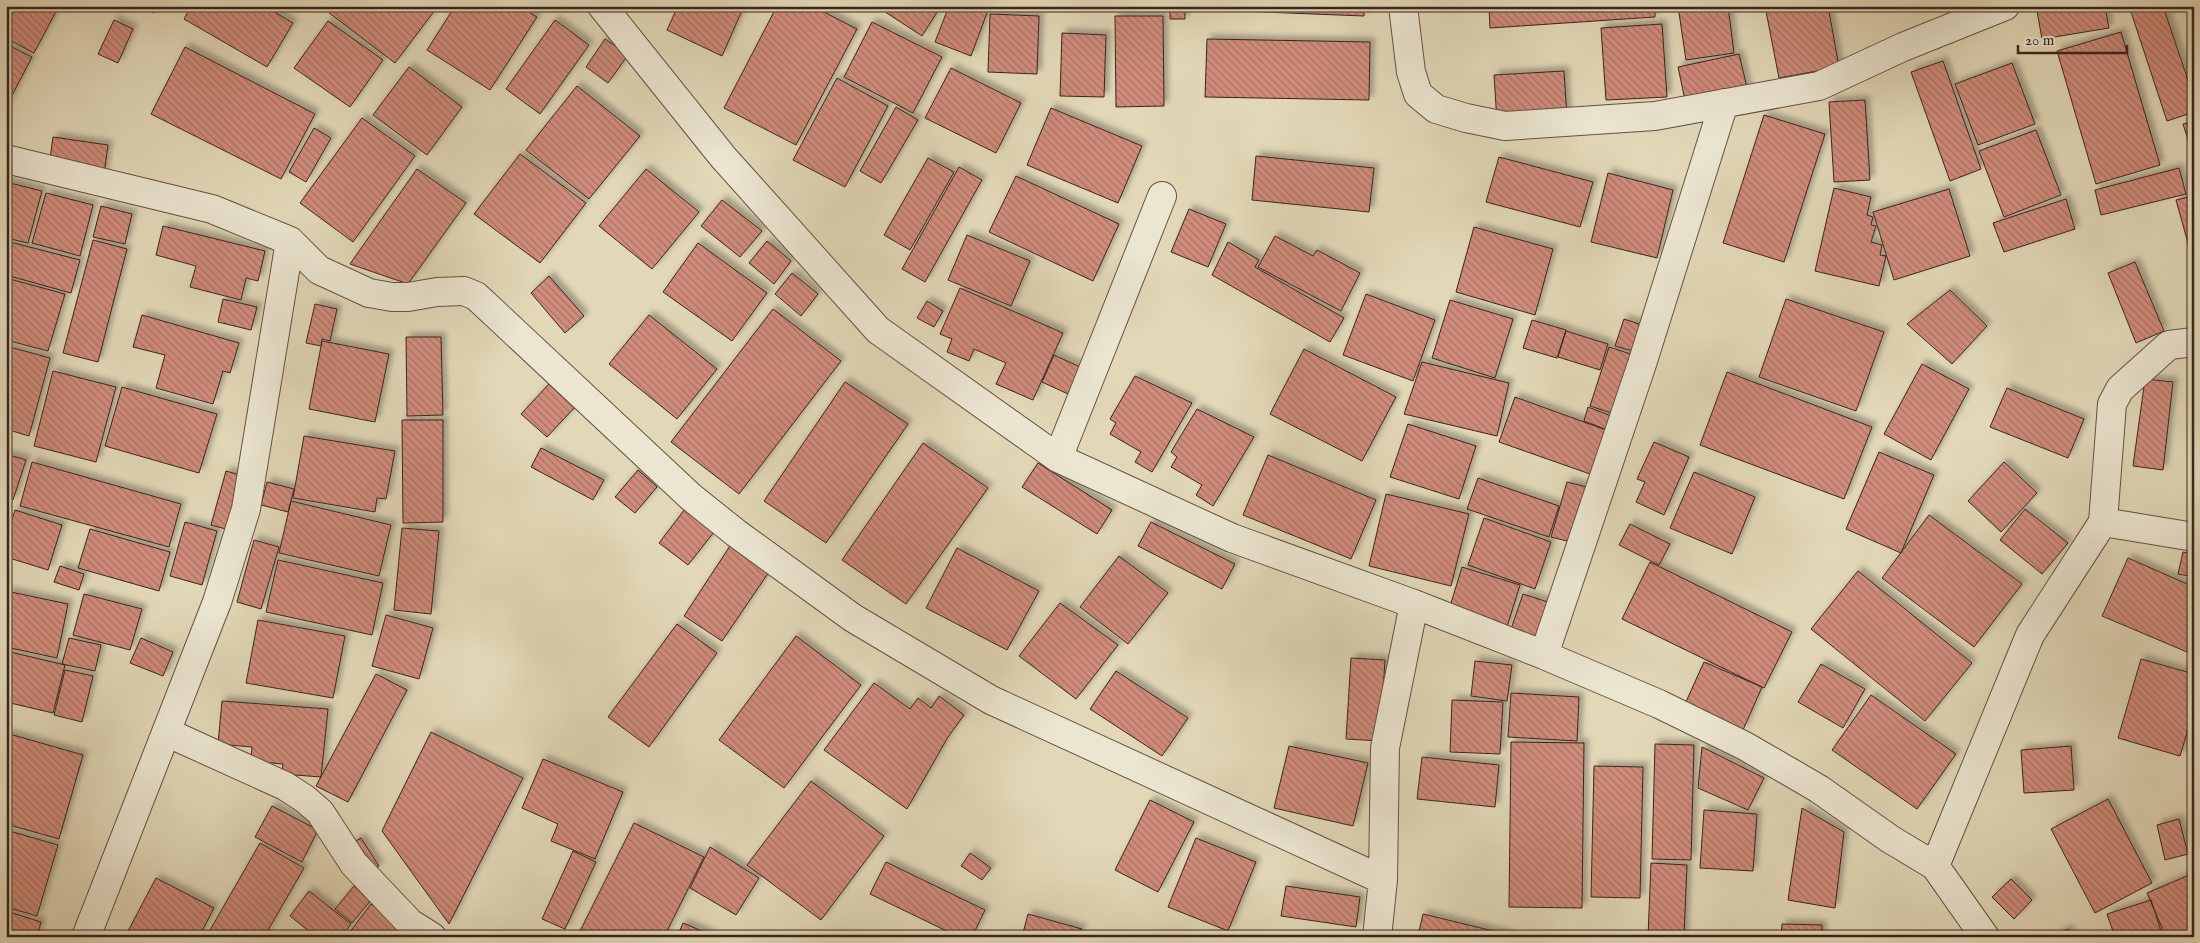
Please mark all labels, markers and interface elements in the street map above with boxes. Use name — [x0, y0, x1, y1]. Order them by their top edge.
scale bar — [2018, 22, 2126, 54]
text: 20 m — [2025, 31, 2055, 50]

